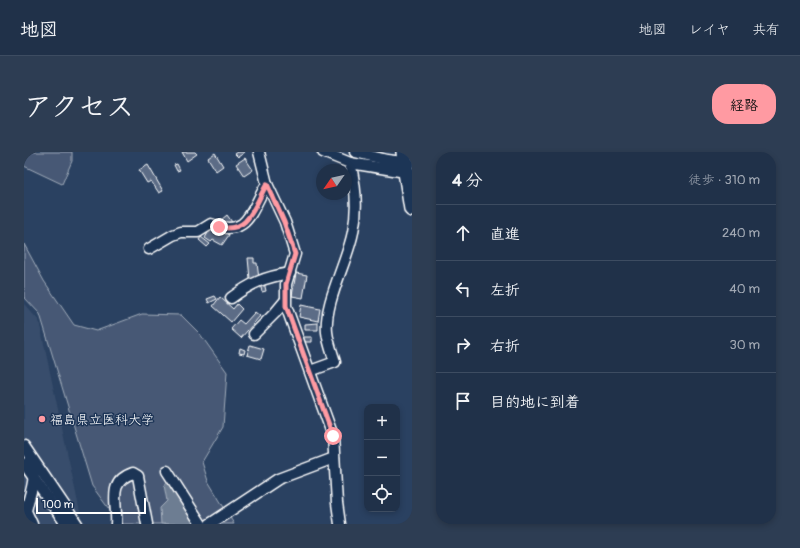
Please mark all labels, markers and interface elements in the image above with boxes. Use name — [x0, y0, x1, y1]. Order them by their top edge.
text: 地図 — [20, 18, 58, 42]
text: 地図 — [639, 21, 667, 38]
text: レイヤ — [689, 21, 730, 38]
text: 共有 — [752, 21, 780, 38]
button: 経路 — [712, 84, 776, 124]
text: アクセス — [24, 90, 134, 125]
north arrow — [316, 164, 352, 200]
text: 4 分 — [452, 170, 483, 191]
text: 徒歩 · 310 m — [689, 172, 760, 188]
route end — [210, 218, 228, 236]
icon: ahead — [452, 222, 474, 244]
text: 直進 — [490, 225, 520, 244]
text: 240 m — [722, 225, 760, 241]
icon: left — [452, 278, 474, 300]
text: 左折 — [490, 281, 520, 300]
text: 40 m — [729, 281, 760, 297]
icon: right — [452, 334, 474, 356]
text: 右折 — [490, 337, 520, 356]
text: 30 m — [730, 337, 760, 353]
icon: arrive — [452, 390, 474, 412]
text: 目的地に到着 — [490, 393, 580, 412]
map controls — [364, 404, 400, 512]
button: + — [364, 404, 400, 440]
place label: 福島県立医科大学 — [50, 412, 154, 428]
marker: 福島県立医科大学 — [37, 414, 47, 424]
route start — [324, 427, 342, 445]
button: − — [364, 440, 400, 476]
button: locate — [364, 476, 400, 512]
scale bar — [36, 496, 146, 515]
text: 100 m — [42, 498, 73, 511]

